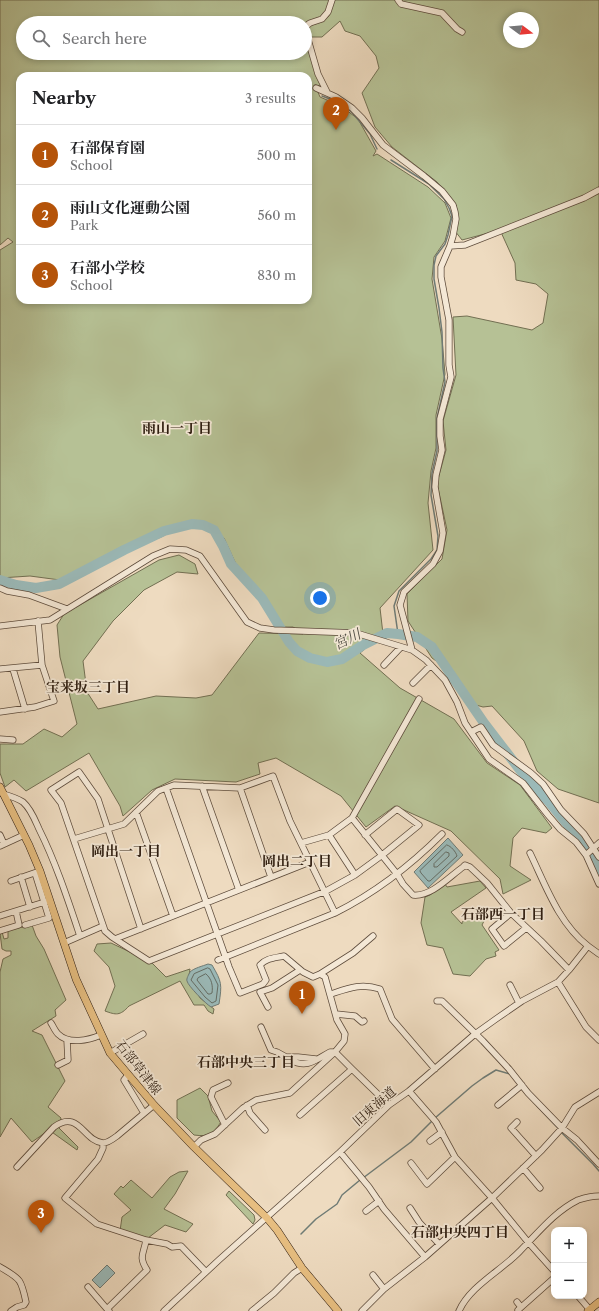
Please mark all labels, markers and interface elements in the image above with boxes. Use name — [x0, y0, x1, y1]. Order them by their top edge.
north arrow — [503, 12, 539, 48]
search box — [16, 16, 312, 60]
icon: search — [30, 27, 52, 49]
text: Search here — [62, 29, 147, 48]
text: Nearby — [32, 88, 96, 108]
text: 3 results — [245, 90, 296, 106]
pin: 2 — [323, 97, 349, 130]
text: 石部保育園 — [70, 138, 145, 157]
text: 1 — [42, 147, 48, 163]
text: 500 m — [257, 147, 296, 163]
text: School — [70, 157, 113, 173]
text: 雨山文化運動公園 — [70, 198, 190, 217]
text: 2 — [41, 207, 49, 223]
text: 560 m — [258, 207, 296, 223]
text: Park — [70, 217, 98, 233]
text: 石部小学校 — [70, 258, 145, 277]
text: 3 — [41, 267, 49, 283]
text: 830 m — [257, 267, 296, 283]
text: School — [70, 277, 113, 293]
district label: 雨山一丁目 — [142, 419, 212, 437]
your location — [310, 588, 330, 608]
water label: 宮川 — [330, 624, 365, 653]
district label: 宝来坂三丁目 — [46, 678, 130, 696]
district label: 岡出一丁目 — [91, 842, 161, 860]
district label: 岡出二丁目 — [262, 852, 332, 870]
district label: 石部西一丁目 — [461, 905, 545, 923]
pin: 1 — [289, 981, 315, 1014]
street label: 石部草津線 — [113, 1036, 165, 1098]
district label: 石部中央三丁目 — [197, 1053, 295, 1071]
street label: 旧東海道 — [349, 1083, 399, 1129]
pin: 3 — [28, 1200, 54, 1233]
district label: 石部中央四丁目 — [411, 1223, 509, 1241]
map controls — [551, 1227, 587, 1299]
button: + — [551, 1227, 587, 1263]
button: − — [551, 1263, 587, 1299]

